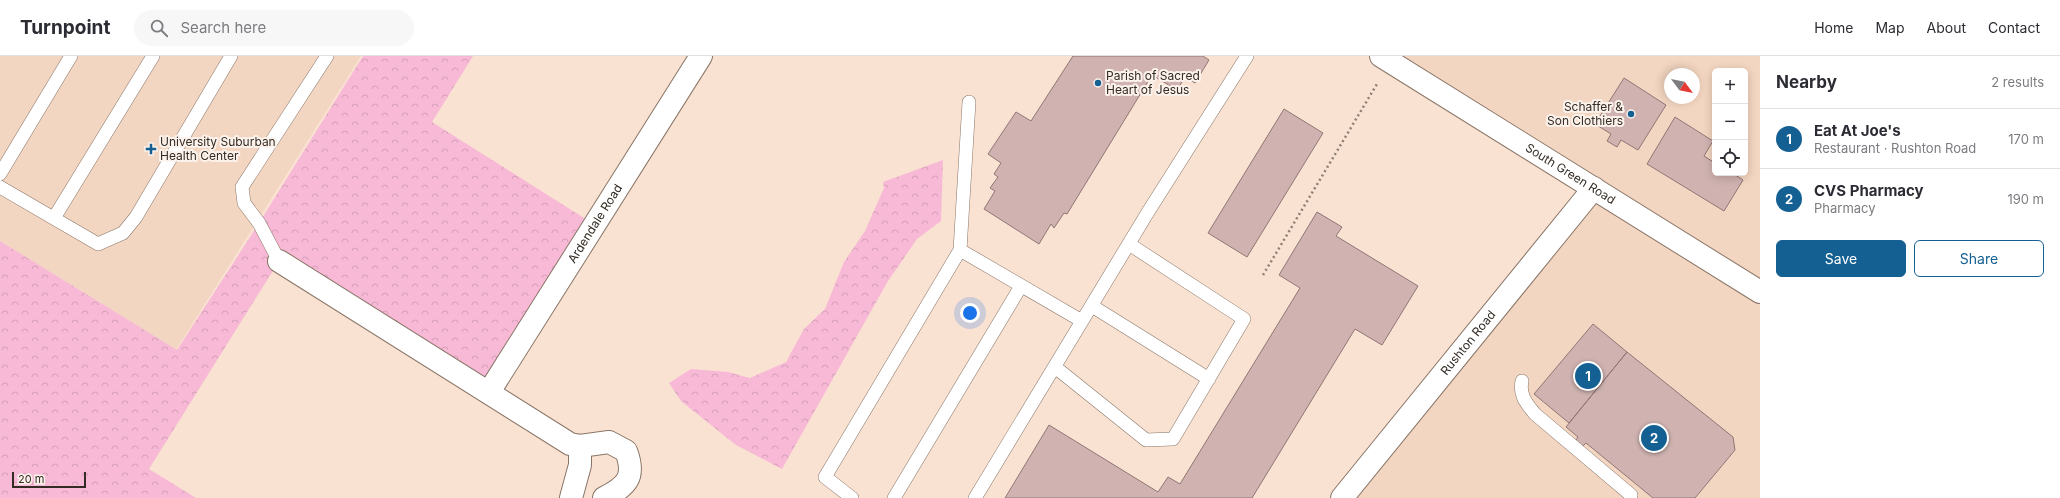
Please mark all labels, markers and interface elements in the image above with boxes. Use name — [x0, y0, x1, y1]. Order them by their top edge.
search box — [134, 10, 414, 46]
text: Turnpoint — [20, 16, 110, 39]
icon: search — [148, 17, 170, 39]
text: Search here — [180, 18, 266, 37]
text: Home — [1814, 19, 1853, 36]
text: Map — [1875, 19, 1905, 36]
text: About — [1927, 19, 1966, 36]
text: Contact — [1988, 19, 2040, 36]
place label: Parish of Sacred Heart of Jesus — [1106, 68, 1200, 97]
north arrow — [1664, 68, 1700, 104]
map controls — [1712, 68, 1748, 176]
button: + — [1712, 68, 1748, 104]
text: Nearby — [1776, 72, 1837, 92]
text: 2 results — [1991, 74, 2044, 90]
marker: Parish of Sacred Heart of Jesus — [1093, 78, 1103, 88]
place label: Schaffer & Son Clothiers — [1547, 99, 1623, 128]
button: − — [1712, 104, 1748, 140]
marker: Schaffer & Son Clothiers — [1626, 109, 1636, 119]
text: Eat At Joe's — [1814, 121, 1901, 140]
text: 1 — [1786, 131, 1792, 147]
text: 170 m — [2008, 131, 2044, 147]
place label: University Suburban Health Center — [160, 134, 276, 163]
street label: South Green Road — [1523, 140, 1618, 207]
button: locate — [1712, 140, 1748, 176]
text: Restaurant · Rushton Road — [1814, 140, 1976, 156]
marker: University Suburban Health Center — [145, 143, 157, 155]
street label: Ardendale Road — [564, 181, 625, 266]
text: CVS Pharmacy — [1814, 181, 1924, 200]
text: 2 — [1785, 191, 1793, 207]
text: 190 m — [2007, 191, 2044, 207]
text: Pharmacy — [1814, 200, 1876, 216]
button: Save — [1776, 240, 1906, 277]
button: Share — [1914, 240, 2044, 277]
your location — [960, 303, 980, 323]
street label: Rushton Road — [1437, 307, 1498, 378]
pin: 1 — [1575, 361, 1601, 391]
pin: 2 — [1641, 423, 1667, 453]
scale bar — [12, 470, 86, 489]
text: 20 m — [18, 472, 44, 486]

